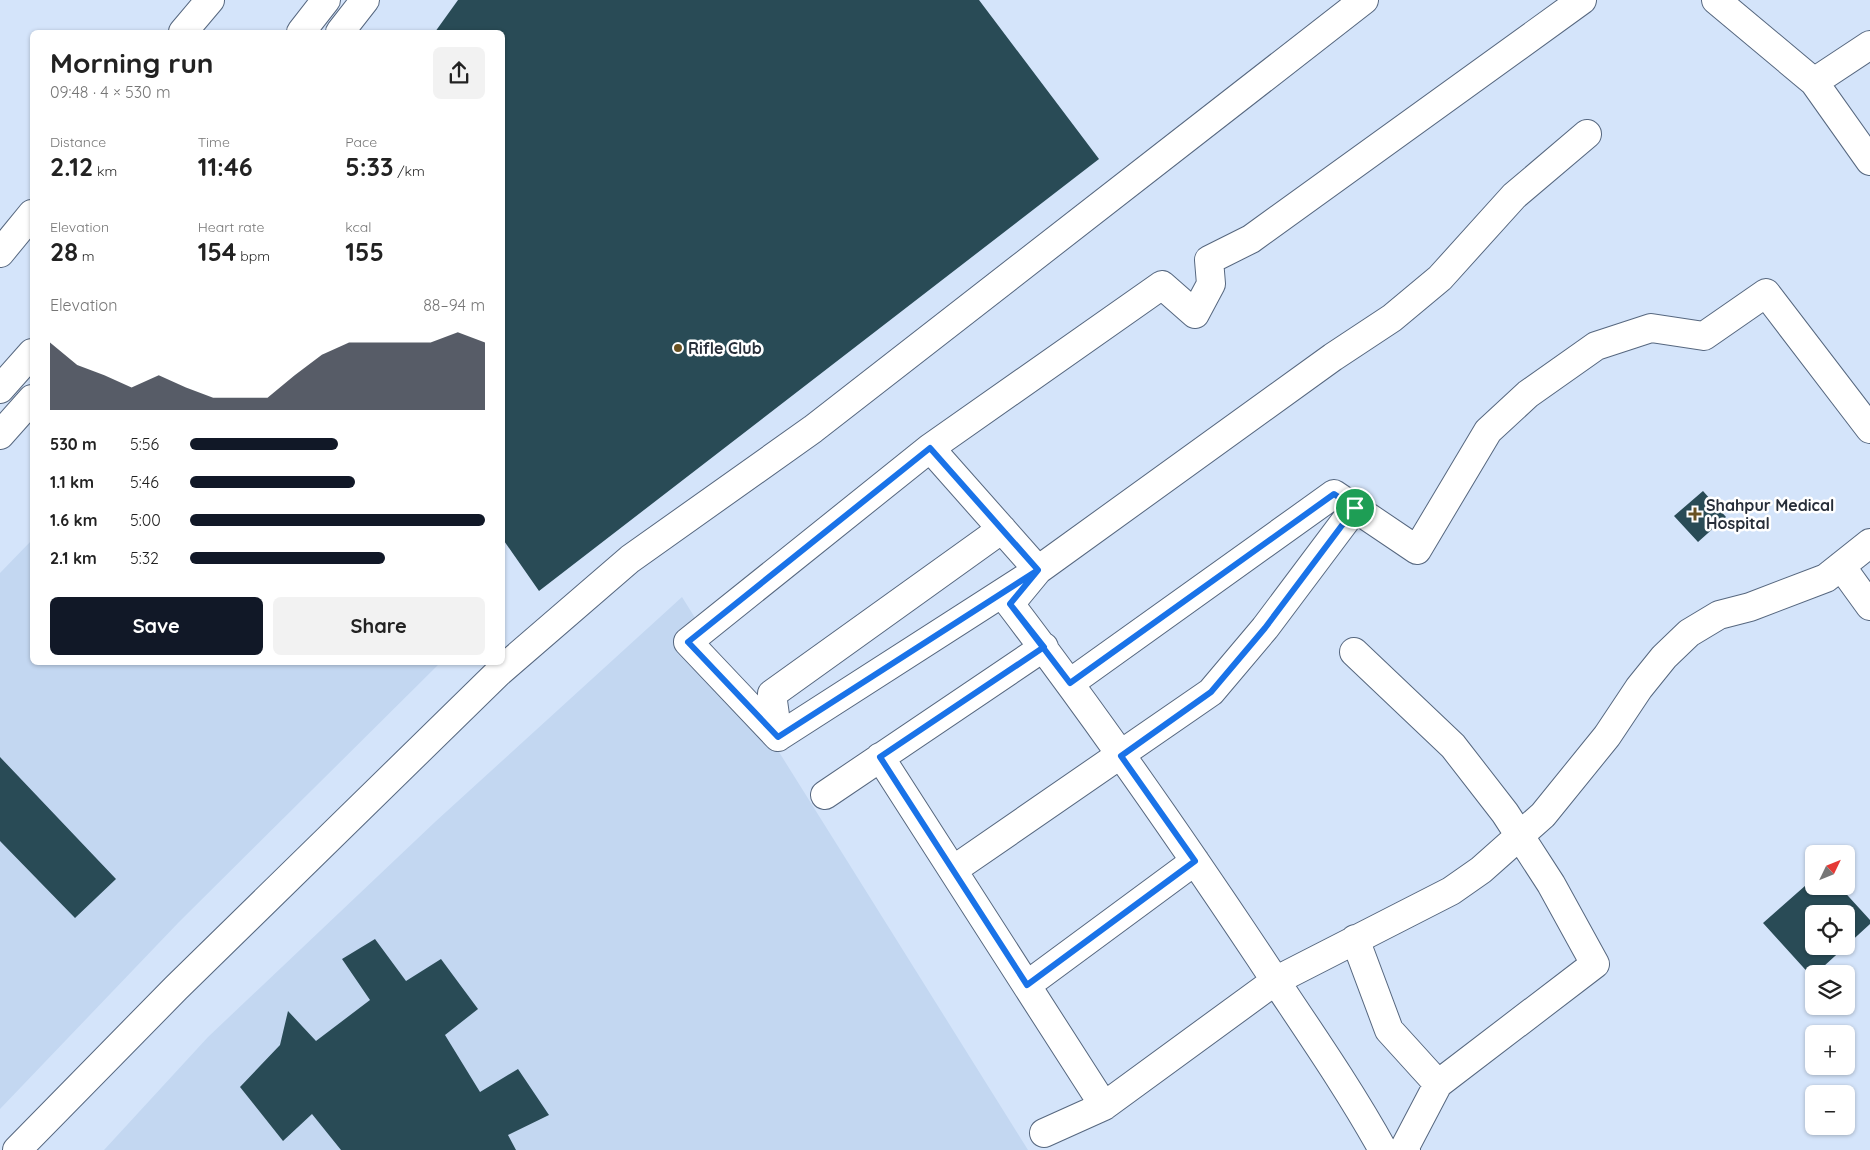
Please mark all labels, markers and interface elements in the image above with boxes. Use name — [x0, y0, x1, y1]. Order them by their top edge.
text: Morning run — [50, 45, 214, 80]
button: share — [433, 47, 485, 99]
text: 09:48 · 4 × 530 m — [50, 82, 171, 102]
text: Distance — [50, 133, 106, 151]
text: Time — [198, 133, 230, 151]
text: Pace — [345, 133, 377, 151]
text: 2.12 — [50, 151, 93, 182]
text: 11:46 — [198, 151, 252, 182]
text: 5:33 — [345, 151, 393, 182]
text: km — [93, 162, 117, 180]
text: /km — [393, 162, 425, 180]
text: Elevation — [50, 218, 109, 236]
text: Heart rate — [198, 218, 264, 236]
text: kcal — [345, 218, 371, 236]
text: 28 — [50, 236, 78, 267]
text: 154 — [198, 236, 236, 267]
text: 155 — [345, 236, 384, 267]
text: m — [78, 247, 95, 265]
text: bpm — [236, 247, 270, 265]
text: Elevation — [50, 295, 117, 315]
text: 88–94 m — [423, 295, 485, 315]
place label: Rifle Club — [688, 338, 762, 358]
marker: Rifle Club — [672, 342, 684, 354]
text: 530 m — [50, 434, 97, 454]
text: 5:56 — [130, 434, 159, 454]
text: 1.1 km — [50, 472, 94, 492]
text: 5:46 — [130, 472, 159, 492]
pin — [1334, 487, 1376, 529]
icon: arrive — [1341, 494, 1369, 522]
place label: Shahpur Medical Hospital — [1706, 495, 1834, 533]
marker: Shahpur Medical Hospital — [1688, 507, 1702, 521]
text: 1.6 km — [50, 510, 97, 530]
text: 5:00 — [130, 510, 161, 530]
text: 2.1 km — [50, 548, 97, 568]
text: 5:32 — [130, 548, 159, 568]
button: Save — [50, 597, 263, 655]
button: Share — [273, 597, 485, 655]
north arrow — [1805, 845, 1855, 895]
map controls — [1805, 845, 1855, 1135]
button: locate — [1805, 905, 1855, 955]
button: layers — [1805, 965, 1855, 1015]
button: + — [1805, 1025, 1855, 1075]
button: − — [1805, 1085, 1855, 1135]

